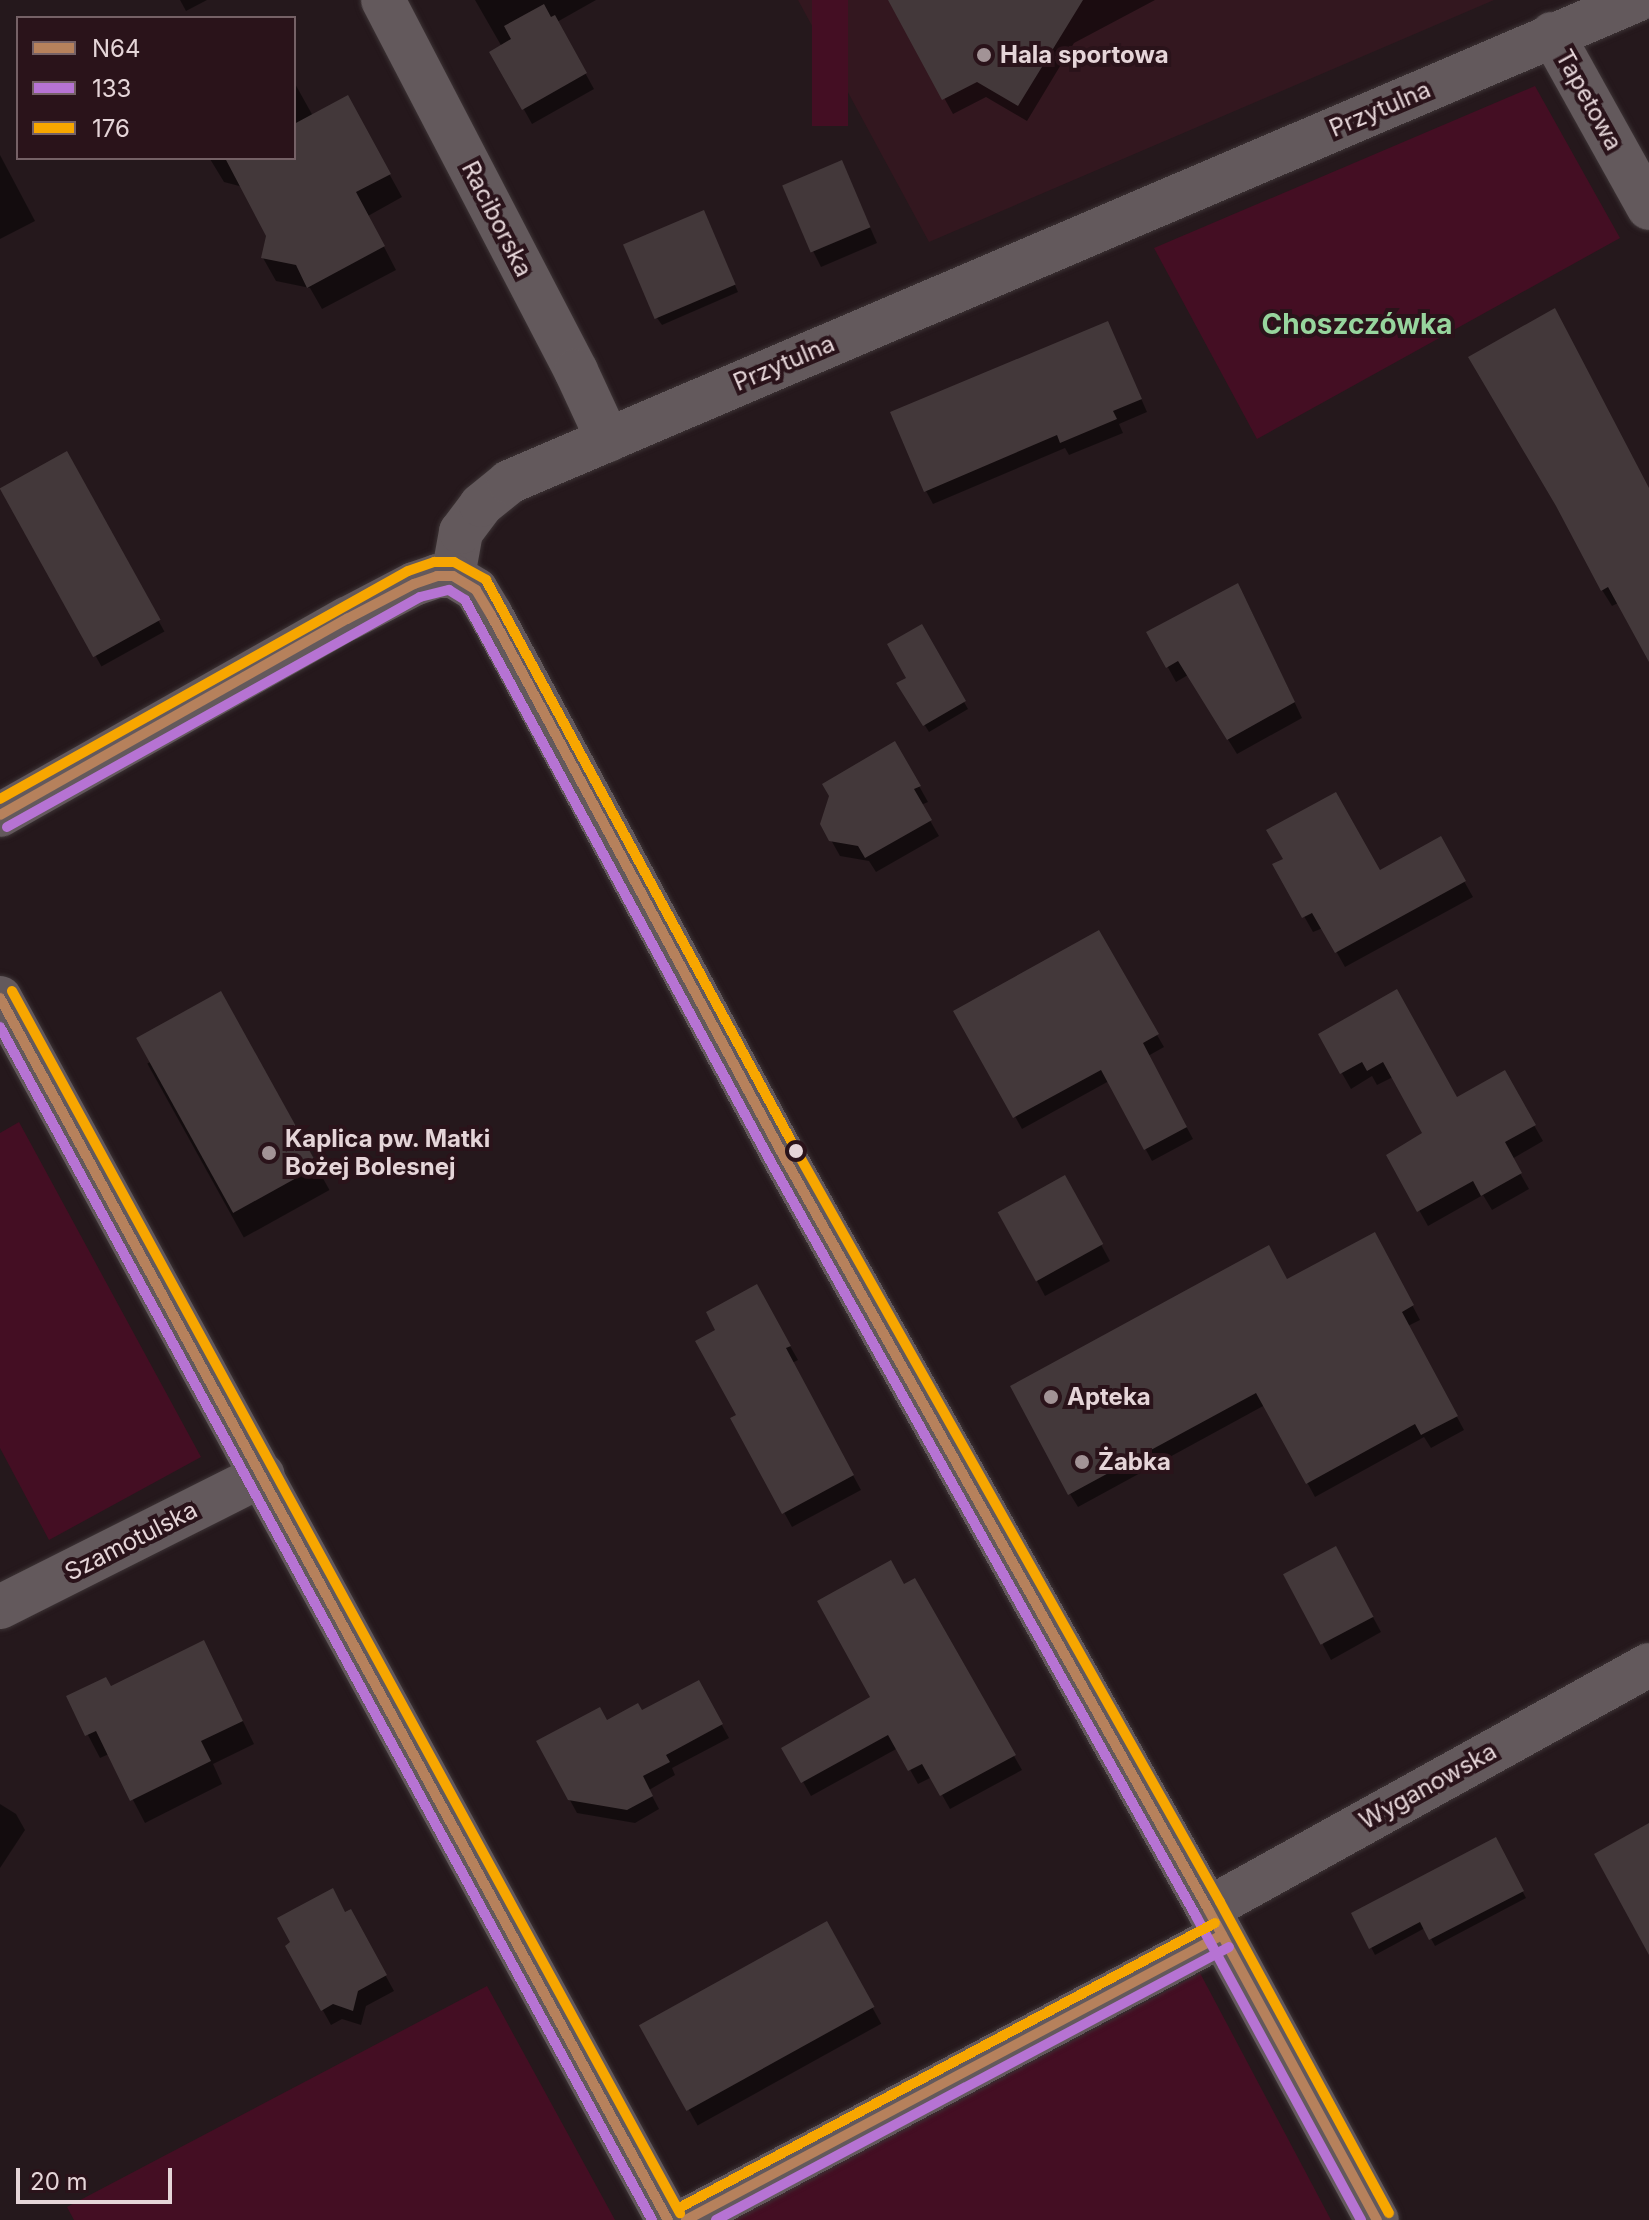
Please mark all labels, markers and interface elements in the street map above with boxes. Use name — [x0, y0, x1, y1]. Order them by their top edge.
legend — [16, 16, 296, 160]
text: N64 — [92, 34, 140, 63]
place label: Hala sportowa — [1000, 41, 1169, 69]
street label: Tapetowa — [1550, 45, 1628, 155]
marker: Hala sportowa — [975, 46, 993, 64]
text: 133 — [92, 74, 131, 103]
street label: Przytulna — [1325, 75, 1435, 143]
text: 176 — [92, 114, 130, 143]
street label: Raciborska — [456, 156, 538, 282]
district label: Choszczówka — [1262, 307, 1452, 341]
street label: Przytulna — [729, 329, 839, 397]
place label: Kaplica pw. Matki Bożej Bolesnej — [285, 1125, 491, 1181]
unlabelled marker — [788, 1143, 804, 1159]
marker: Kaplica pw. Matki Bożej Bolesnej — [260, 1144, 278, 1162]
place label: Apteka — [1067, 1383, 1151, 1411]
marker: Apteka — [1042, 1388, 1060, 1406]
place label: Żabka — [1098, 1448, 1171, 1476]
marker: Żabka — [1073, 1453, 1091, 1471]
street label: Szamotulska — [60, 1495, 202, 1587]
street label: Wyganowska — [1355, 1737, 1501, 1835]
scale bar — [20, 2152, 176, 2202]
text: 20 m — [30, 2167, 88, 2196]

